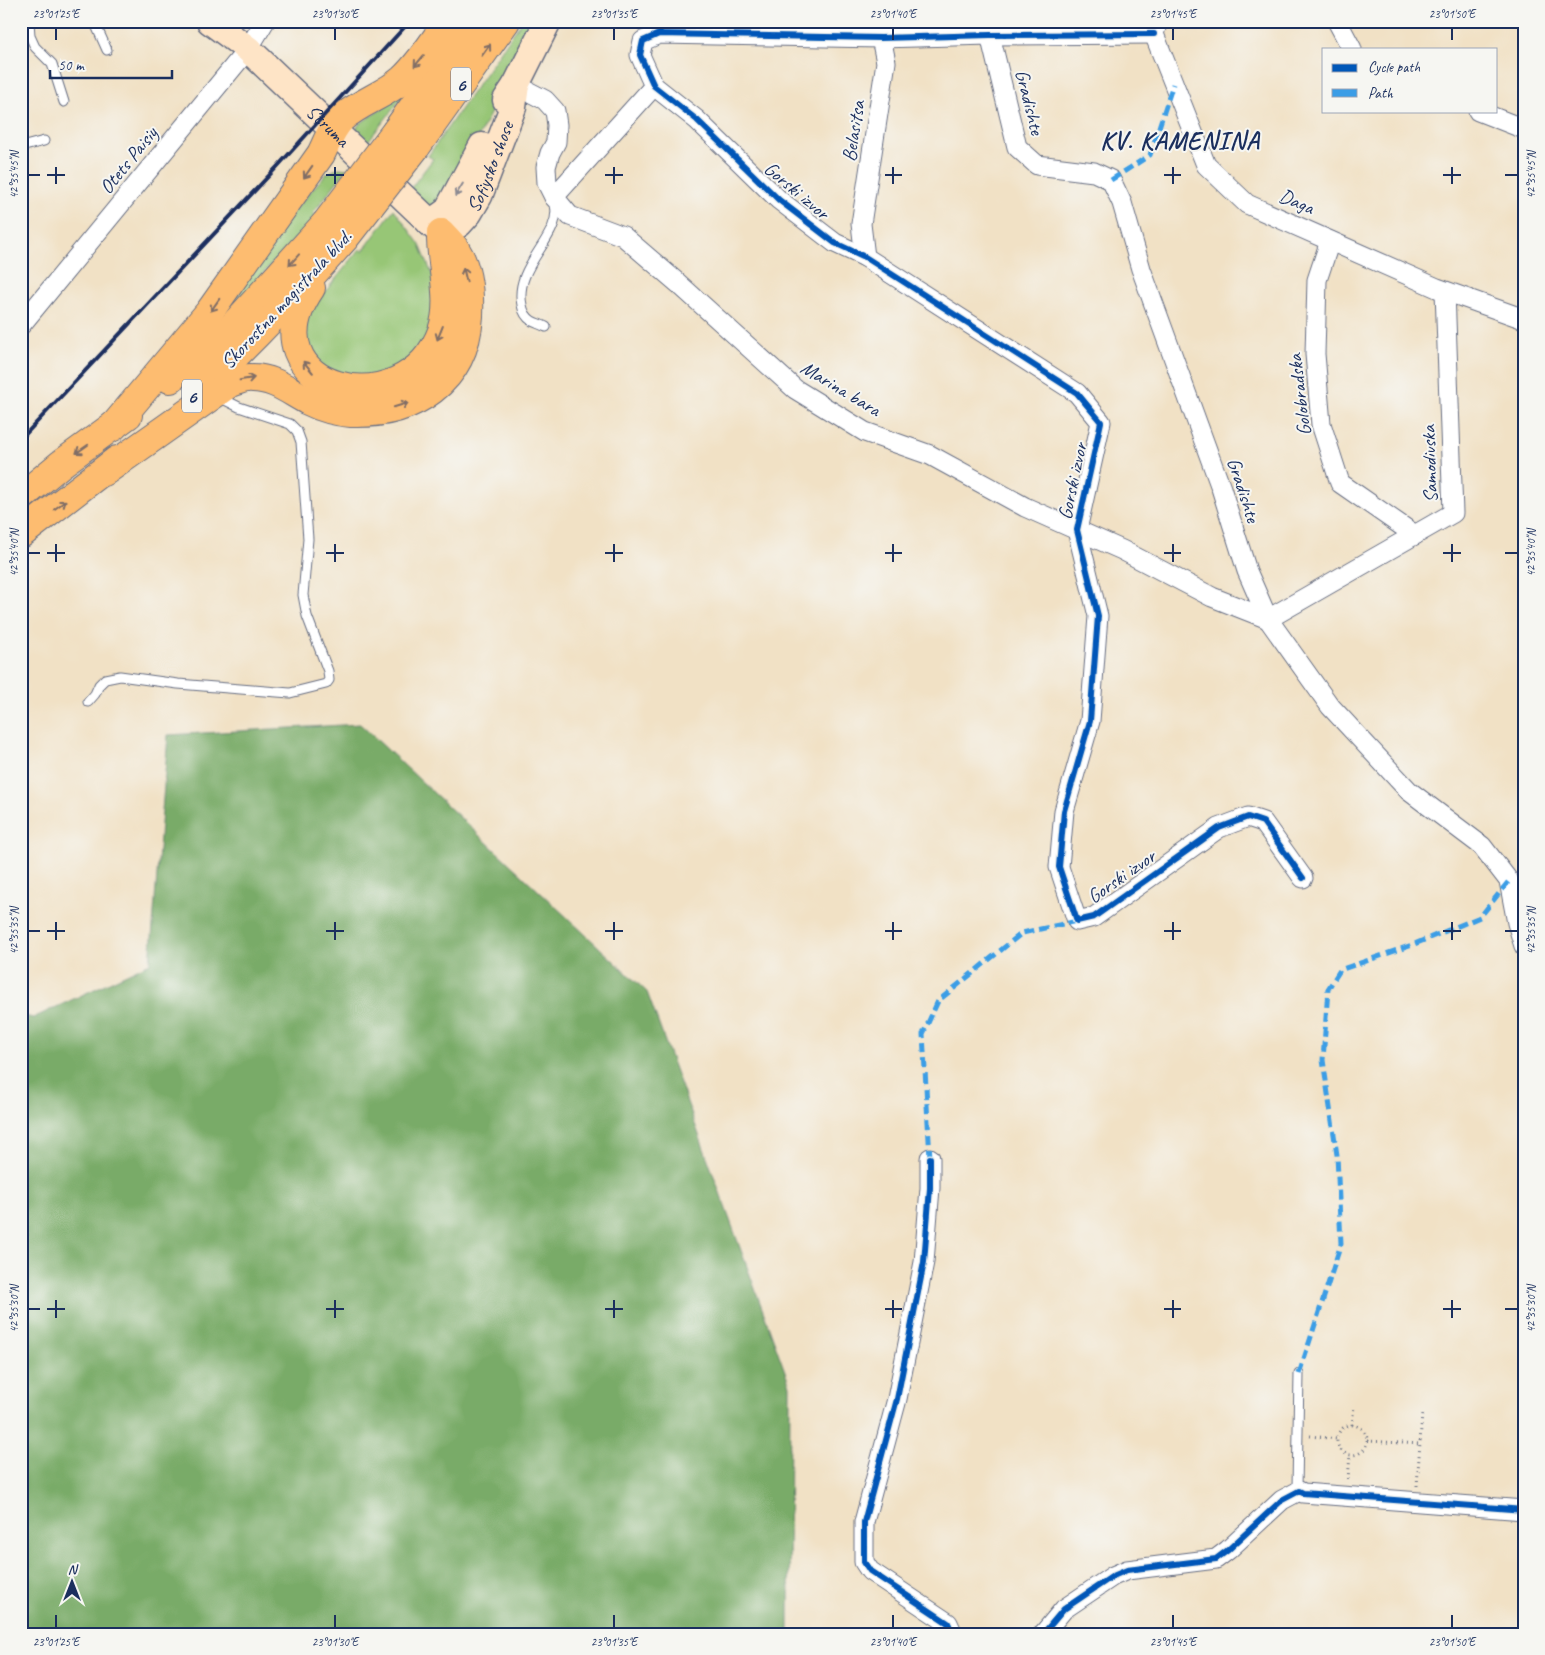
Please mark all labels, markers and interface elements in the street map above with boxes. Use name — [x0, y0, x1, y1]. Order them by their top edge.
text: 23°01'25"E — [33, 6, 81, 22]
text: 23°01'30"E — [312, 6, 360, 22]
text: 23°01'35"E — [591, 6, 639, 22]
text: 23°01'40"E — [870, 6, 918, 22]
text: 23°01'45"E — [1150, 6, 1198, 22]
text: 23°01'50"E — [1429, 6, 1477, 22]
one-way arrow — [480, 44, 491, 57]
scale bar — [50, 48, 172, 80]
legend — [1322, 48, 1498, 112]
one-way arrow — [414, 54, 425, 67]
text: 50 m — [58, 56, 85, 75]
text: Cycle path — [1368, 58, 1420, 77]
street label: Gradishte — [1009, 67, 1050, 139]
road number: 6 — [451, 68, 471, 100]
text: Path — [1368, 84, 1394, 103]
street label: Belasitsa — [836, 98, 871, 163]
street label: Struma — [301, 99, 356, 154]
street label: Sofiysko shose — [461, 117, 520, 216]
street label: Otets Paisiy — [94, 121, 164, 199]
district label: KV. KAMENINA — [1100, 125, 1261, 157]
text: 42°35'45"N — [6, 150, 22, 199]
text: 42°35'45"N — [1523, 150, 1539, 199]
street label: Gorski izvor — [759, 156, 836, 226]
one-way arrow — [303, 165, 314, 178]
one-way arrow — [454, 182, 464, 196]
street label: Daga — [1276, 183, 1320, 221]
street label: Skorostna magistrala blvd. — [215, 224, 357, 374]
one-way arrow — [288, 253, 300, 266]
one-way arrow — [460, 268, 470, 284]
one-way arrow — [210, 297, 220, 311]
one-way arrow — [435, 325, 444, 340]
street label: Golobradska — [1282, 351, 1317, 437]
street label: Marina bara — [796, 355, 887, 423]
one-way arrow — [303, 361, 314, 374]
one-way arrow — [238, 374, 254, 384]
road number: 6 — [182, 380, 202, 412]
one-way arrow — [392, 400, 408, 410]
street label: Samodivska — [1416, 424, 1443, 503]
street label: Gorski izvor — [1052, 439, 1093, 522]
one-way arrow — [75, 444, 89, 454]
street label: Gradishte — [1221, 455, 1266, 527]
one-way arrow — [53, 500, 67, 510]
text: 42°35'40"N — [6, 528, 22, 577]
text: 42°35'40"N — [1523, 528, 1539, 577]
street label: Gorski izvor — [1082, 843, 1162, 909]
text: 42°35'35"N — [6, 906, 22, 955]
text: 42°35'35"N — [1523, 906, 1539, 955]
text: 42°35'30"N — [6, 1284, 22, 1333]
text: 42°35'30"N — [1523, 1284, 1539, 1333]
north arrow — [48, 1558, 98, 1608]
text: N — [68, 1561, 79, 1578]
text: 23°01'25"E — [33, 1634, 81, 1650]
text: 23°01'30"E — [312, 1634, 360, 1650]
text: 23°01'35"E — [591, 1634, 639, 1650]
text: 23°01'40"E — [870, 1634, 918, 1650]
text: 23°01'45"E — [1150, 1634, 1198, 1650]
text: 23°01'50"E — [1429, 1634, 1477, 1650]

